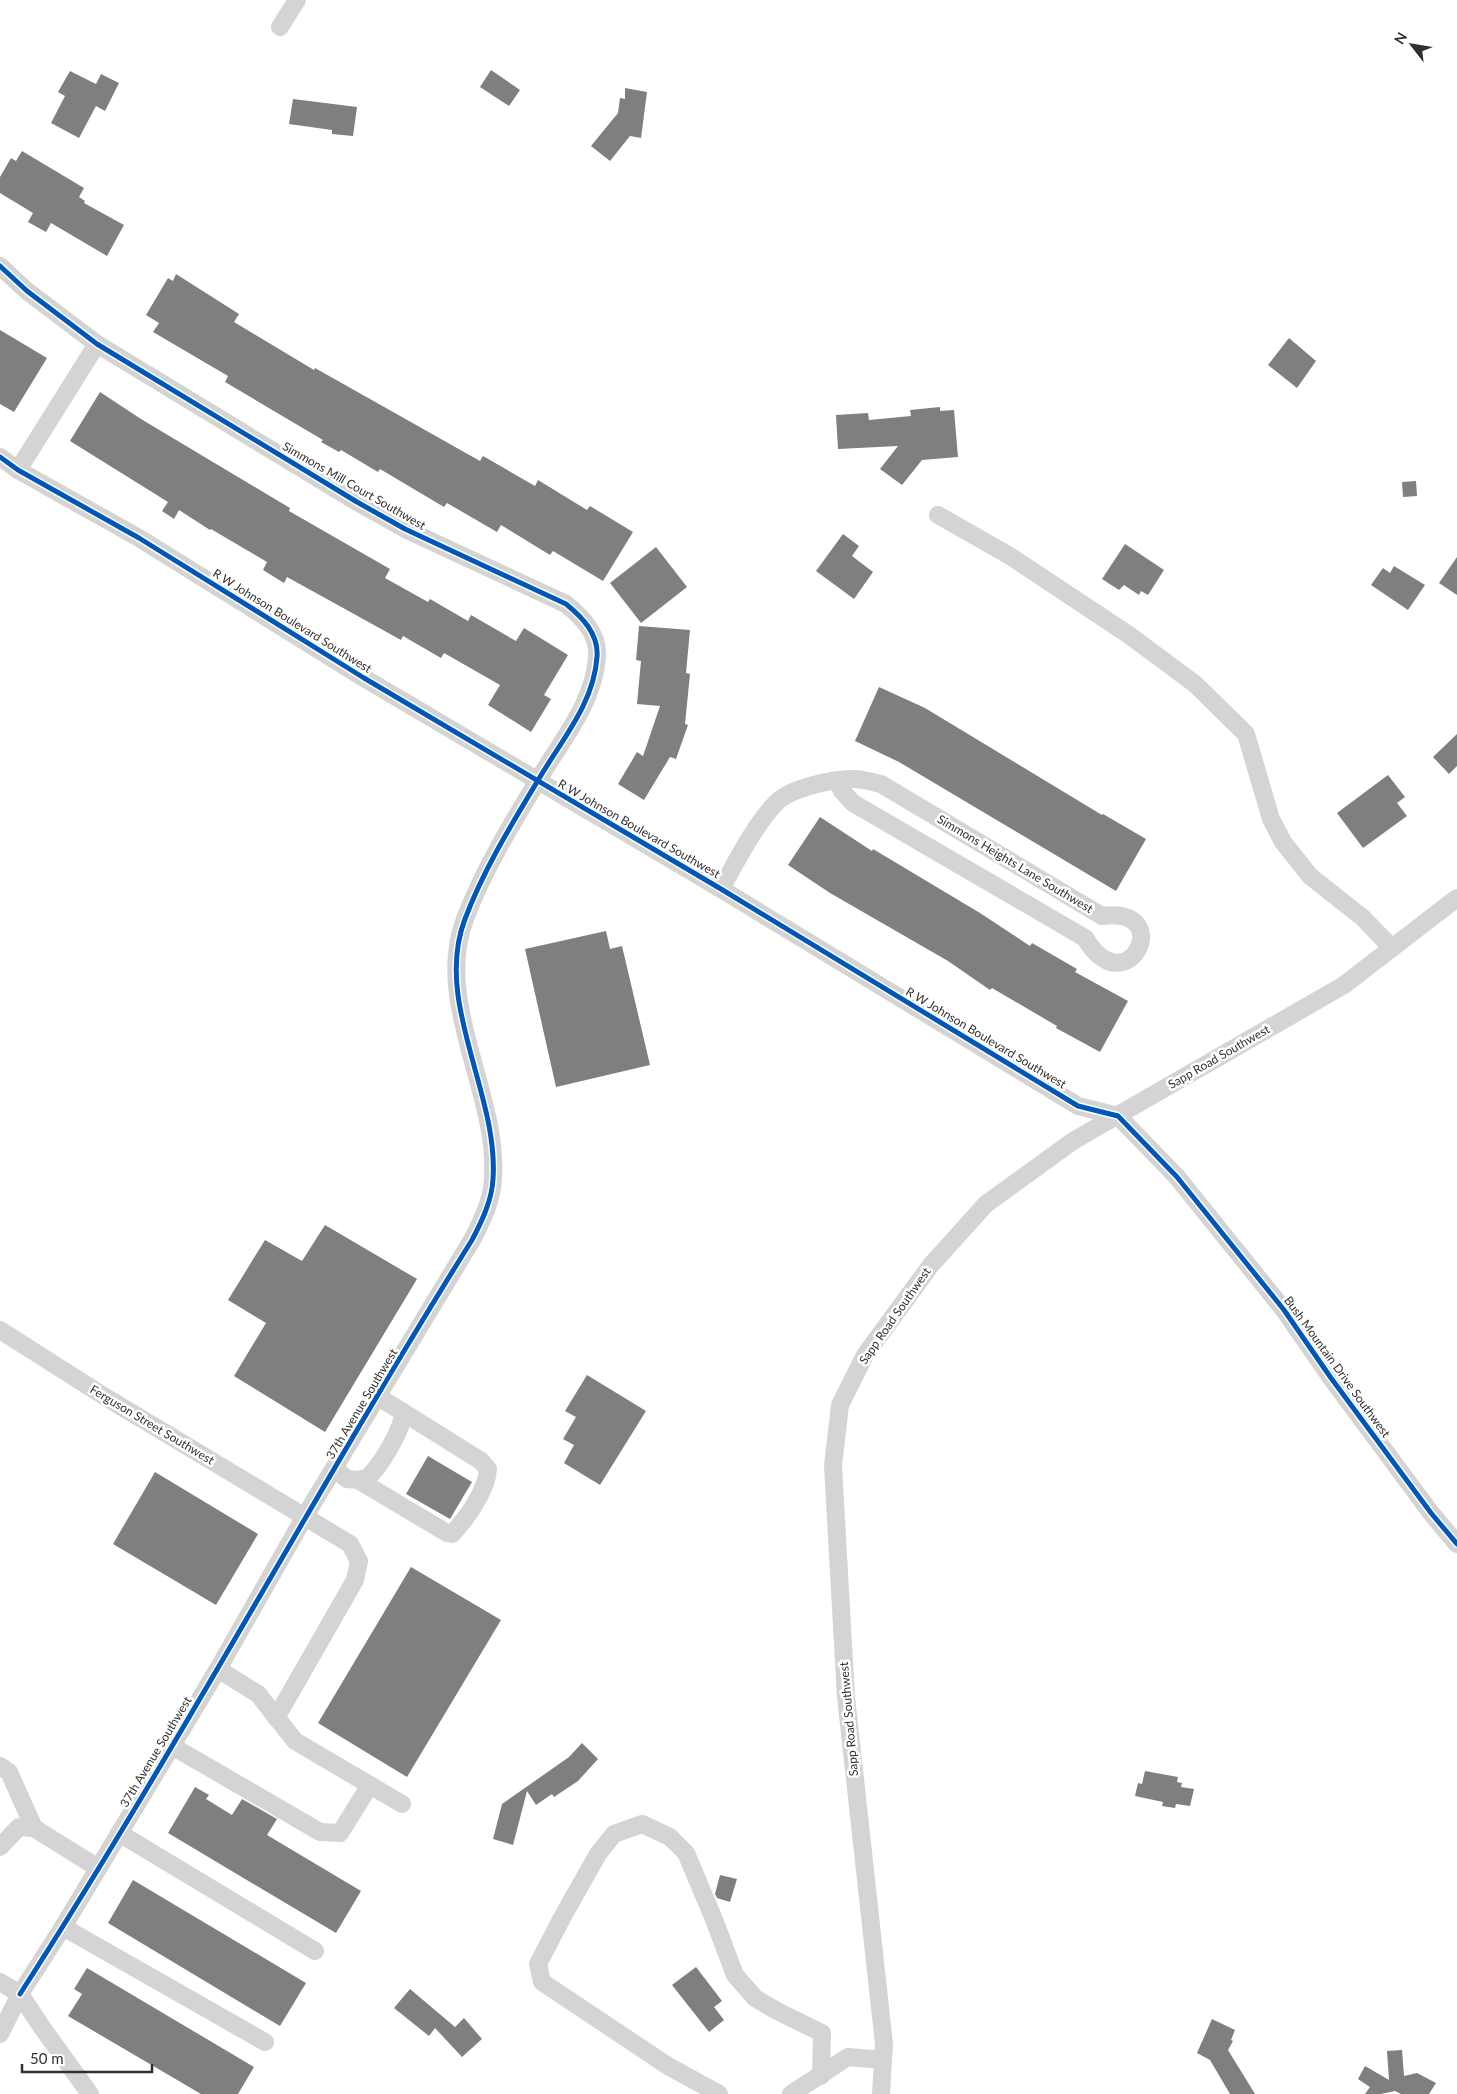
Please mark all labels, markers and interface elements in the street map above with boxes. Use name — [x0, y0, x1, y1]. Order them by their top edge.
north arrow — [1387, 20, 1437, 70]
text: N — [1390, 29, 1410, 47]
street label: Simmons Mill Court Southwest — [280, 438, 429, 533]
street label: R W Johnson Boulevard Southwest — [210, 565, 375, 676]
street label: R W Johnson Boulevard Southwest — [556, 776, 723, 882]
street label: Simmons Heights Lane Southwest — [935, 811, 1096, 916]
street label: R W Johnson Boulevard Southwest — [903, 984, 1070, 1092]
street label: Sapp Road Southwest — [1165, 1021, 1273, 1092]
street label: Sapp Road Southwest — [856, 1264, 934, 1367]
street label: Bush Mountain Drive Southwest — [1281, 1293, 1394, 1441]
street label: 37th Avenue Southwest — [323, 1345, 401, 1462]
street label: Ferguson Street Southwest — [87, 1381, 218, 1468]
street label: Sapp Road Southwest — [836, 1661, 861, 1777]
street label: 37th Avenue Southwest — [117, 1693, 195, 1810]
scale bar — [22, 2042, 152, 2074]
text: 50 m — [30, 2049, 64, 2067]

